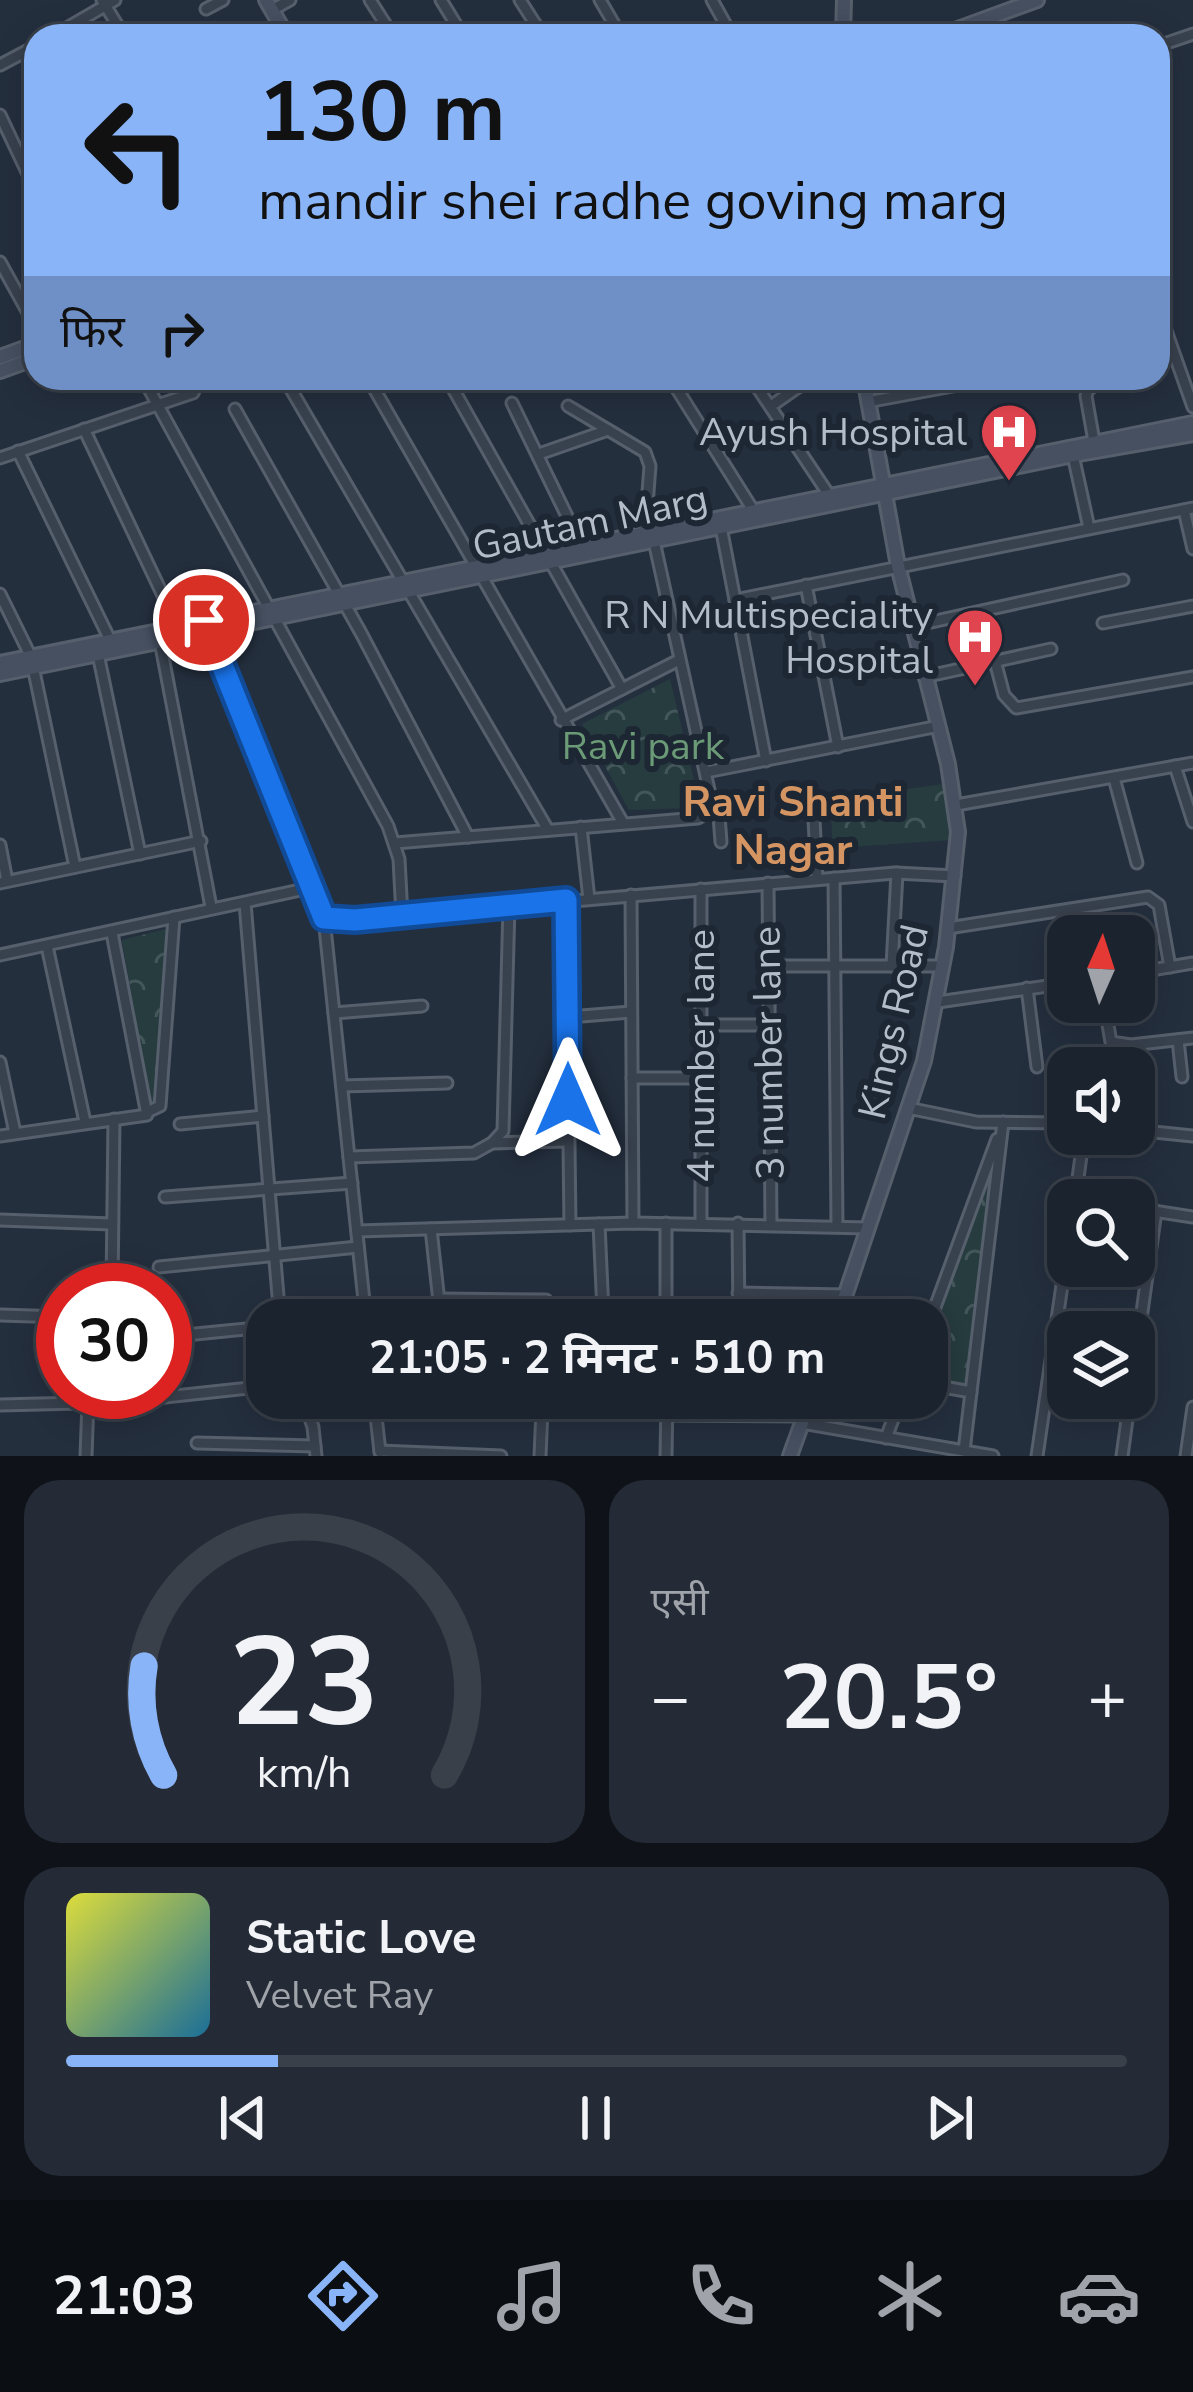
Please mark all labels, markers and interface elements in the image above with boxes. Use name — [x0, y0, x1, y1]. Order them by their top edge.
text: 130 m — [258, 55, 506, 170]
icon: left — [60, 72, 216, 228]
text: mandir shei radhe goving marg — [258, 164, 1008, 238]
icon: right — [149, 300, 215, 366]
text: फिर — [60, 302, 125, 363]
hospital icon: Ayush Hospital — [978, 401, 1040, 483]
place label: Ayush Hospital — [699, 406, 967, 459]
street label: Gautam Marg — [468, 472, 712, 574]
pin — [153, 569, 255, 671]
icon: arrive — [171, 587, 237, 653]
place label: R N Multispeciality Hospital — [604, 589, 933, 687]
hospital icon: R N Multispeciality Hospital — [944, 606, 1006, 688]
park label: Ravi park — [562, 720, 725, 773]
district label: Ravi Shanti Nagar — [682, 774, 904, 879]
north arrow — [1047, 915, 1155, 1023]
map controls — [1047, 915, 1155, 1419]
street label: Kings Road — [846, 920, 942, 1124]
street label: 3 number lane — [740, 926, 798, 1180]
street label: 4 number lane — [675, 929, 728, 1183]
position arrow — [505, 1037, 631, 1163]
button: sound — [1047, 1047, 1155, 1155]
button: search — [1047, 1179, 1155, 1287]
speed limit sign: 30 — [36, 1263, 192, 1419]
button: layers — [1047, 1311, 1155, 1419]
text: 21:05 · 2 मिनट · 510 m — [369, 1328, 825, 1389]
text: एसी — [651, 1576, 709, 1629]
text: 23 — [229, 1598, 379, 1768]
text: 20.5° — [780, 1637, 998, 1760]
text: − — [651, 1653, 690, 1743]
text: + — [1087, 1653, 1127, 1743]
text: km/h — [257, 1743, 352, 1801]
text: Static Love — [246, 1908, 476, 1969]
text: Velvet Ray — [246, 1969, 433, 2022]
icon: previous — [210, 2085, 276, 2151]
icon: pause — [563, 2085, 629, 2151]
icon: next — [917, 2085, 983, 2151]
icon: directions — [301, 2254, 385, 2338]
icon: music — [490, 2254, 574, 2338]
icon: phone — [679, 2254, 763, 2338]
icon: climate — [868, 2254, 952, 2338]
icon: car — [1057, 2254, 1141, 2338]
text: 21:03 — [53, 2259, 196, 2333]

